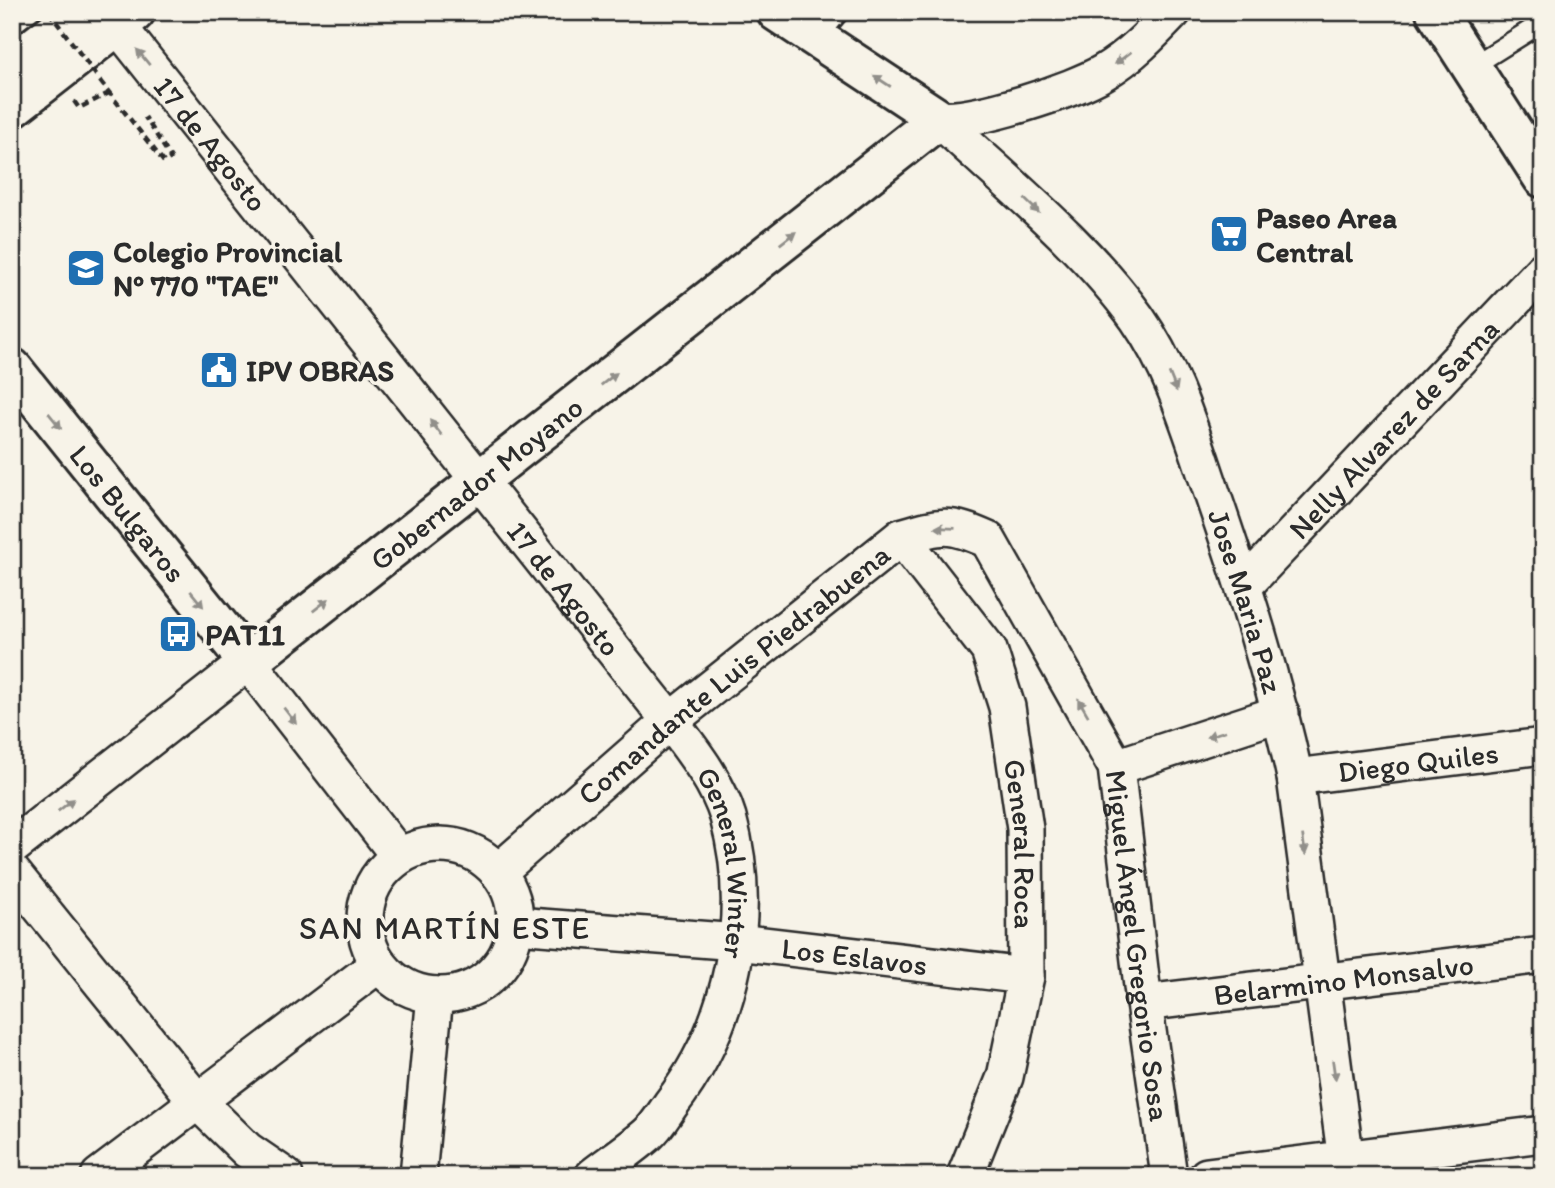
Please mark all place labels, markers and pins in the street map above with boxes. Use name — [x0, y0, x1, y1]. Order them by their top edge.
place label: Paseo Area Central — [1256, 199, 1397, 270]
supermarket icon: Paseo Area Central — [1208, 213, 1250, 255]
place label: Colegio Provincial Nº 770 "TAE" — [113, 233, 343, 304]
school or university icon: Colegio Provincial Nº 770 "TAE" — [65, 247, 107, 289]
public building icon: IPV OBRAS — [198, 349, 240, 391]
place label: IPV OBRAS — [246, 352, 394, 389]
bus stop icon: PAT11 — [157, 613, 199, 655]
place label: PAT11 — [205, 616, 285, 653]

